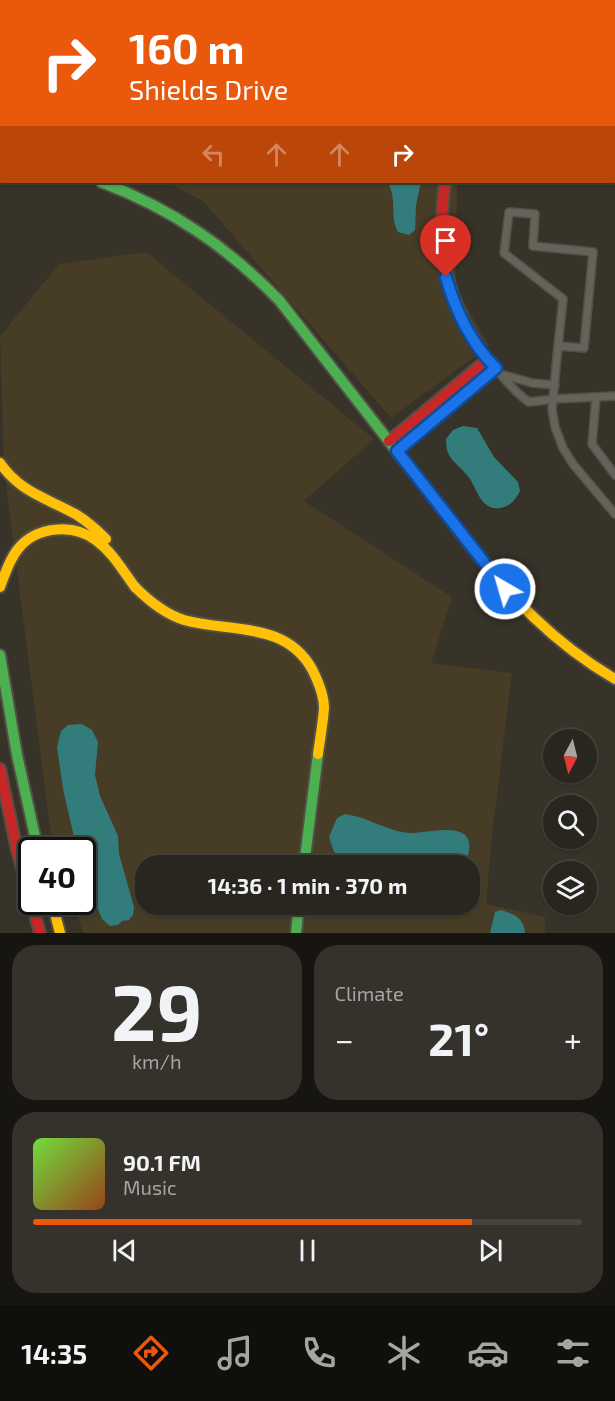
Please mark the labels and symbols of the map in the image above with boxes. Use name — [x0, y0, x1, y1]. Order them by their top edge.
pin — [420, 215, 471, 277]
position arrow — [473, 557, 537, 621]
north arrow — [543, 729, 597, 783]
speed limit sign: 40 — [18, 837, 96, 915]

